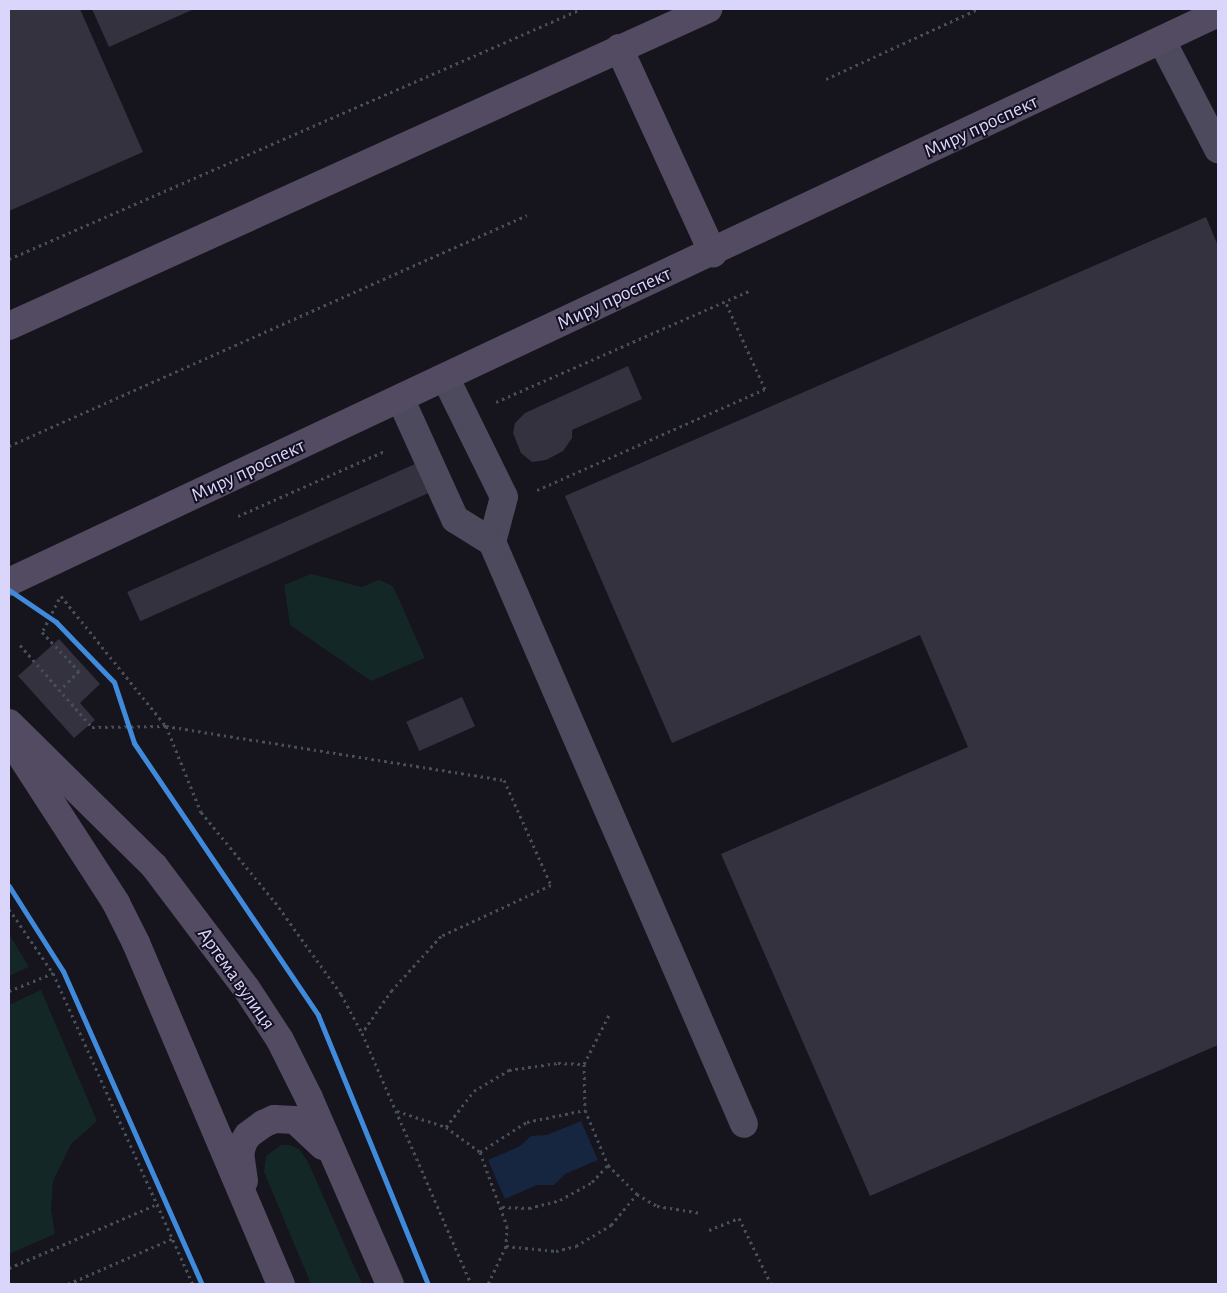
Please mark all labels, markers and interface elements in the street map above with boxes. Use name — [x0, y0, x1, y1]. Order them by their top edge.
street label: Миру проспект — [920, 90, 1042, 164]
street label: Миру проспект — [553, 262, 675, 336]
street label: Миру проспект — [187, 434, 309, 508]
street label: Артема вулиця — [192, 923, 280, 1035]

